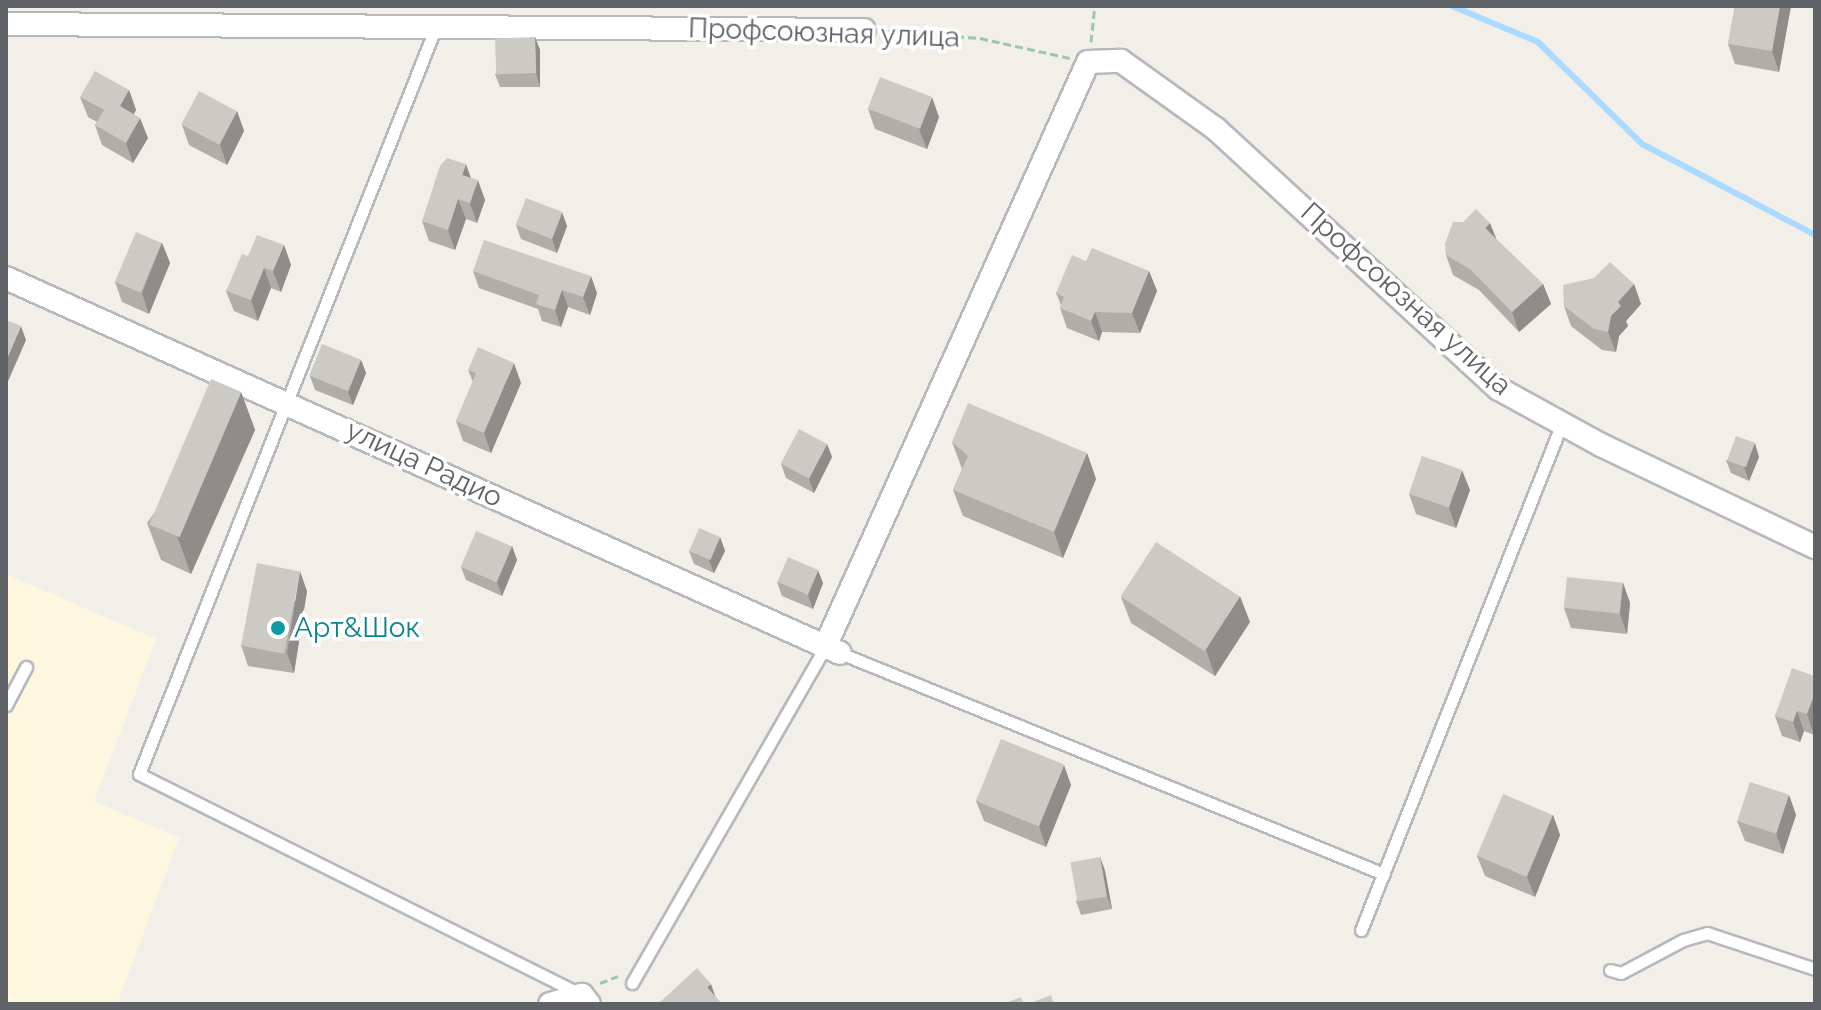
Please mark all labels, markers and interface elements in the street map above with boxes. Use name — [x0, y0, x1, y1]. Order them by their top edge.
street label: Профсоюзная улица — [687, 11, 961, 55]
street label: Профсоюзная улица — [1294, 195, 1518, 403]
street label: улица Радио — [341, 413, 507, 515]
place label: Арт&Шок — [294, 611, 420, 645]
marker: Арт&Шок — [269, 619, 287, 637]

